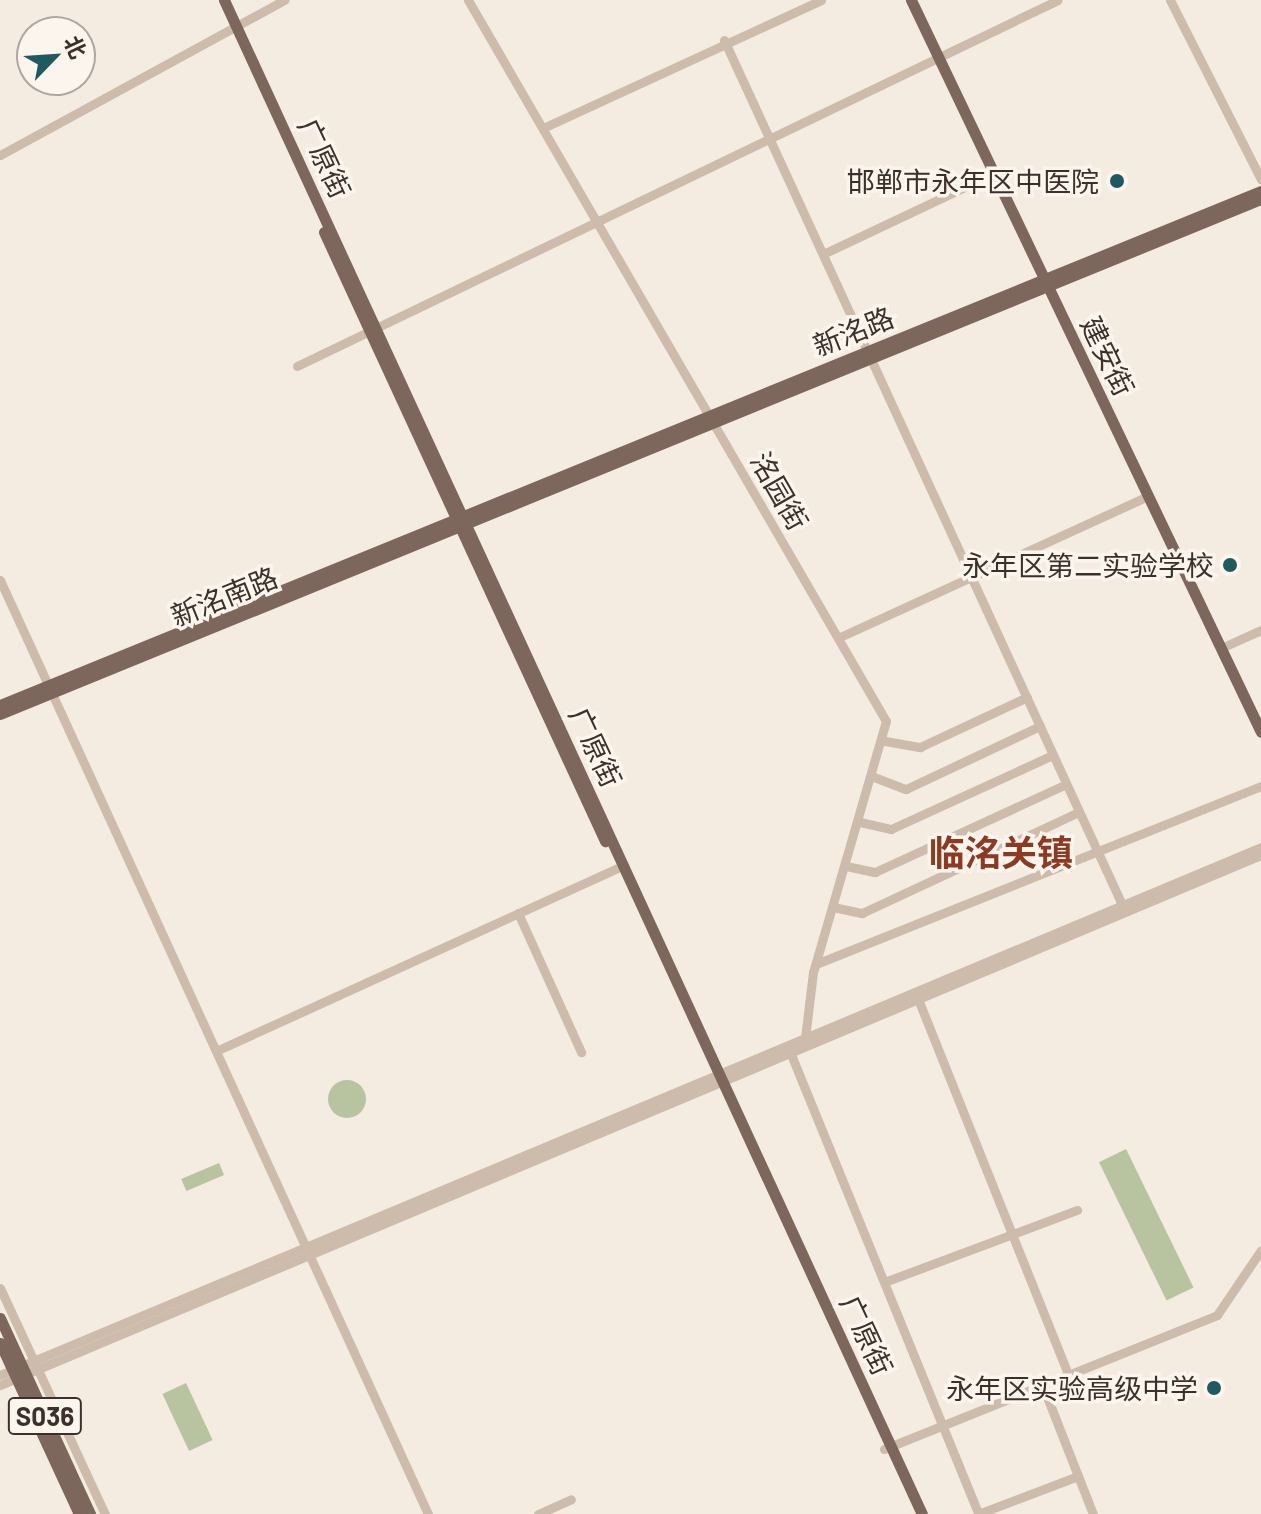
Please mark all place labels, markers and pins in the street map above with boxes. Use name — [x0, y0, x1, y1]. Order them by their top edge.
place label: 邯郸市永年区中医院 — [847, 164, 1099, 198]
marker: 邯郸市永年区中医院 — [1106, 170, 1128, 192]
place label: 永年区第二实验学校 — [962, 548, 1214, 582]
marker: 永年区第二实验学校 — [1221, 556, 1239, 574]
place label: 永年区实验高级中学 — [946, 1371, 1198, 1405]
marker: 永年区实验高级中学 — [1205, 1379, 1223, 1397]

